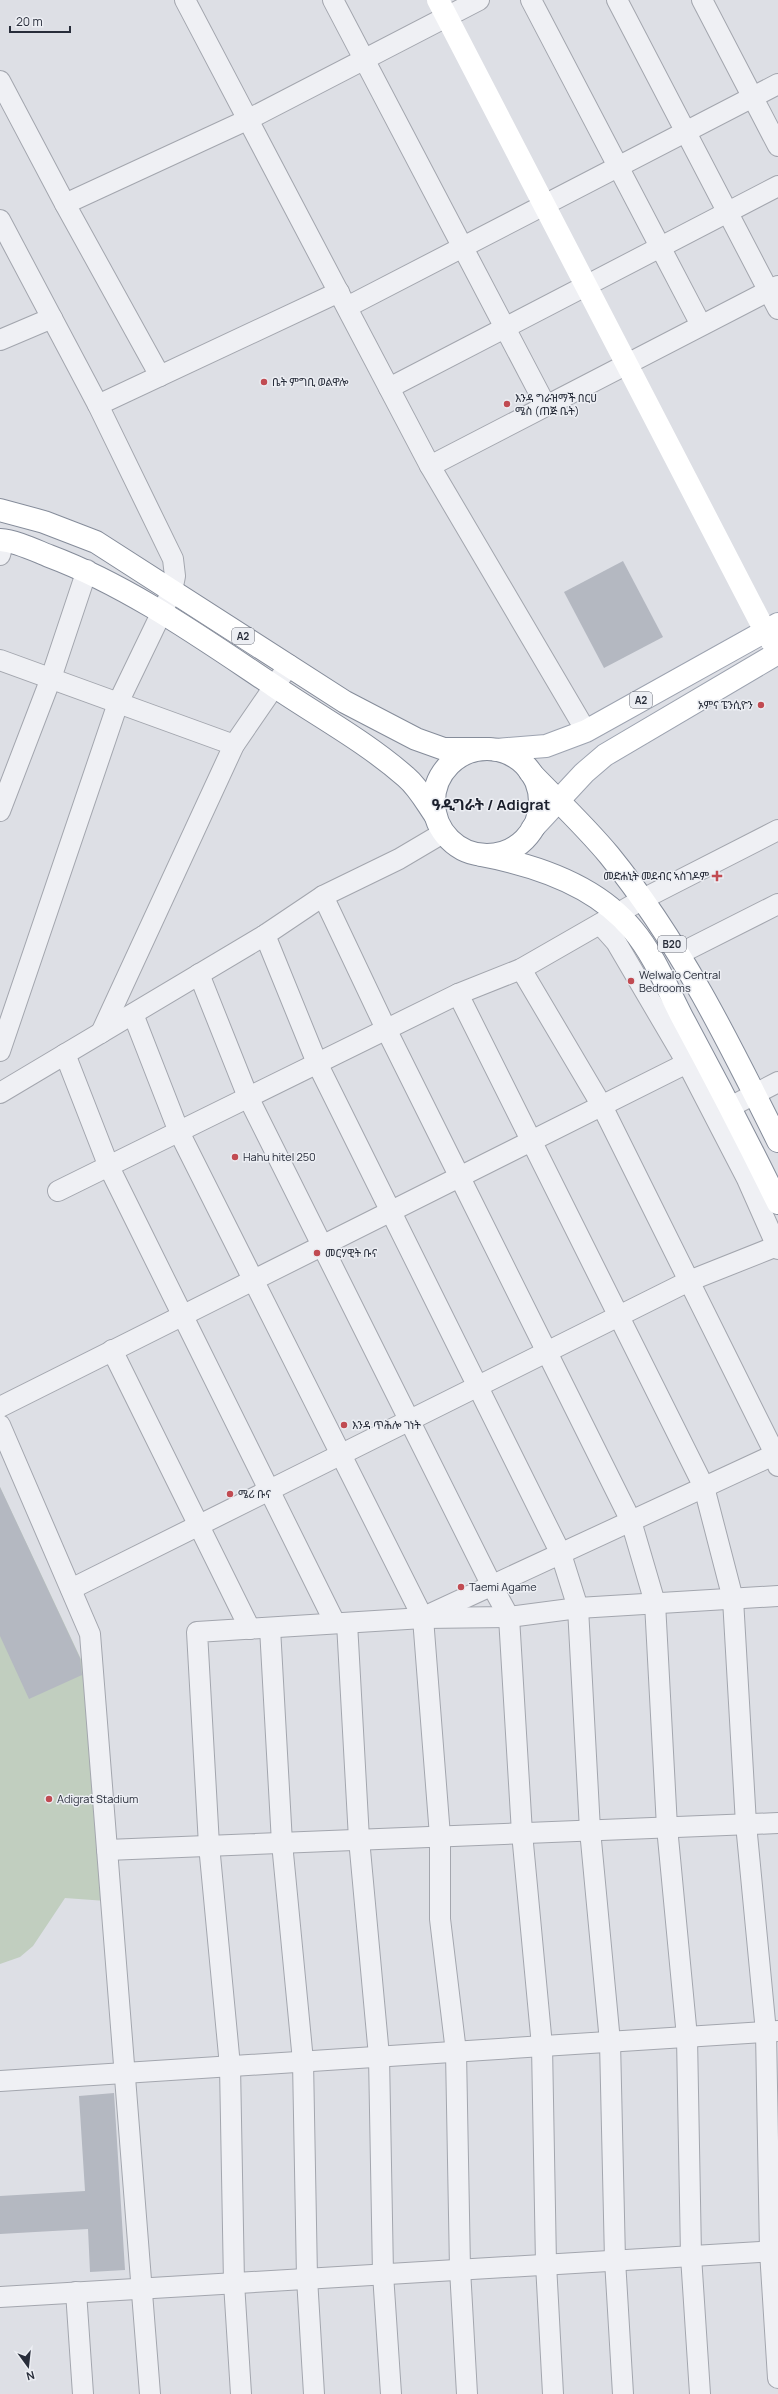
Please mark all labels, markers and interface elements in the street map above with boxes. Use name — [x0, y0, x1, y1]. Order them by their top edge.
scale bar — [10, 8, 70, 34]
text: 20 m — [16, 13, 43, 30]
place label: ቤት ምግቢ ወልዋሎ — [272, 374, 349, 389]
marker: ቤት ምግቢ ወልዋሎ — [259, 377, 269, 387]
place label: እንዳ ግራዝማች በርሀ ሜስ (ጠጅ ቤት) — [515, 390, 597, 418]
marker: እንዳ ግራዝማች በርሀ ሜስ (ጠጅ ቤት) — [502, 399, 512, 409]
road number: A2 — [232, 628, 254, 644]
road number: A2 — [630, 692, 652, 708]
place label: ኦምና ፔንሲዮን — [698, 697, 754, 712]
marker: ኦምና ፔንሲዮን — [756, 700, 766, 710]
district label: ዓዲግራት / Adigrat — [432, 794, 550, 815]
place label: መድሐኒት መደብር ኣስገዶም — [603, 868, 709, 883]
marker: መድሐኒት መደብር ኣስገዶም — [712, 871, 722, 881]
road number: B20 — [658, 936, 686, 952]
place label: Welwalo Central Bedrooms — [639, 967, 721, 995]
marker: Welwalo Central Bedrooms — [626, 976, 636, 986]
place label: Hahu hitel 250 — [243, 1149, 316, 1164]
marker: Hahu hitel 250 — [230, 1152, 240, 1162]
place label: መርሃዊት ቡና — [325, 1245, 377, 1260]
marker: መርሃዊት ቡና — [312, 1248, 322, 1258]
place label: እንዳ ጥሕሎ ገነት — [352, 1417, 421, 1432]
marker: እንዳ ጥሕሎ ገነት — [339, 1420, 349, 1430]
place label: ሜሪ ቡና — [238, 1486, 271, 1501]
marker: ሜሪ ቡና — [225, 1489, 235, 1499]
place label: Taemi Agame — [469, 1579, 537, 1594]
marker: Taemi Agame — [456, 1582, 466, 1592]
place label: Adigrat Stadium — [57, 1791, 138, 1806]
marker: Adigrat Stadium — [44, 1794, 54, 1804]
north arrow — [8, 2346, 48, 2386]
text: N — [25, 2368, 36, 2384]

